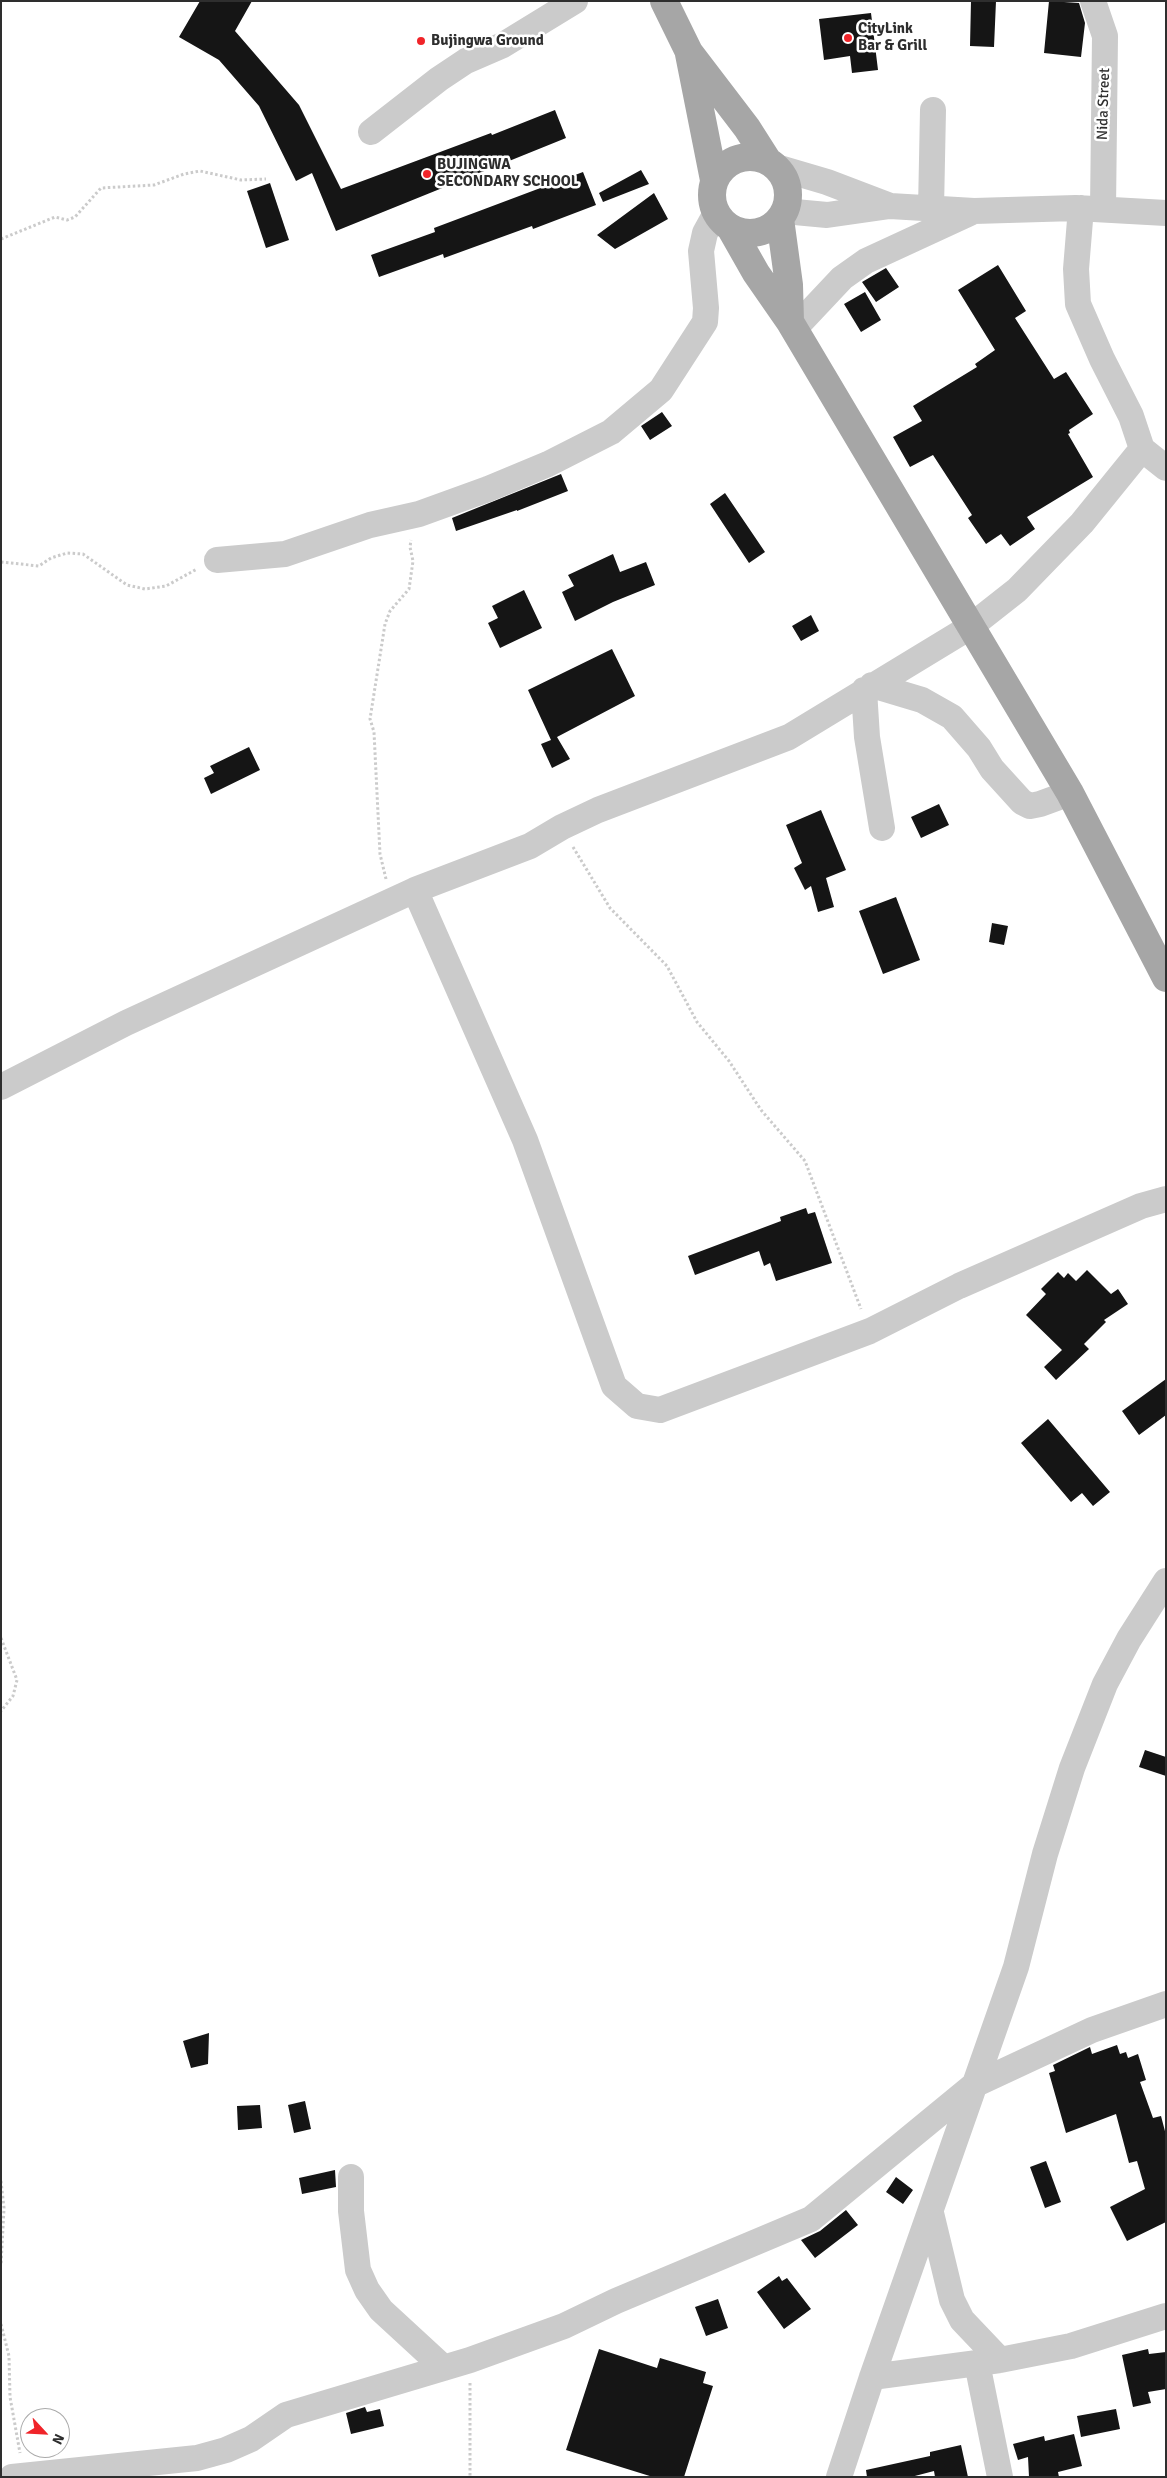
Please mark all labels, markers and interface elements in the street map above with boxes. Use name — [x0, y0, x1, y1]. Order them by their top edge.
place label: CityLink Bar & Grill — [858, 20, 927, 55]
place label: Bujingwa Ground — [431, 32, 544, 50]
marker: CityLink Bar & Grill — [842, 32, 854, 44]
marker: Bujingwa Ground — [415, 35, 427, 47]
street label: Nida Street — [1094, 68, 1114, 140]
place label: BUJINGWA SECONDARY SCHOOL — [437, 156, 578, 191]
marker: BUJINGWA SECONDARY SCHOOL — [421, 168, 433, 180]
north arrow — [20, 2408, 70, 2458]
text: N — [48, 2431, 68, 2447]

